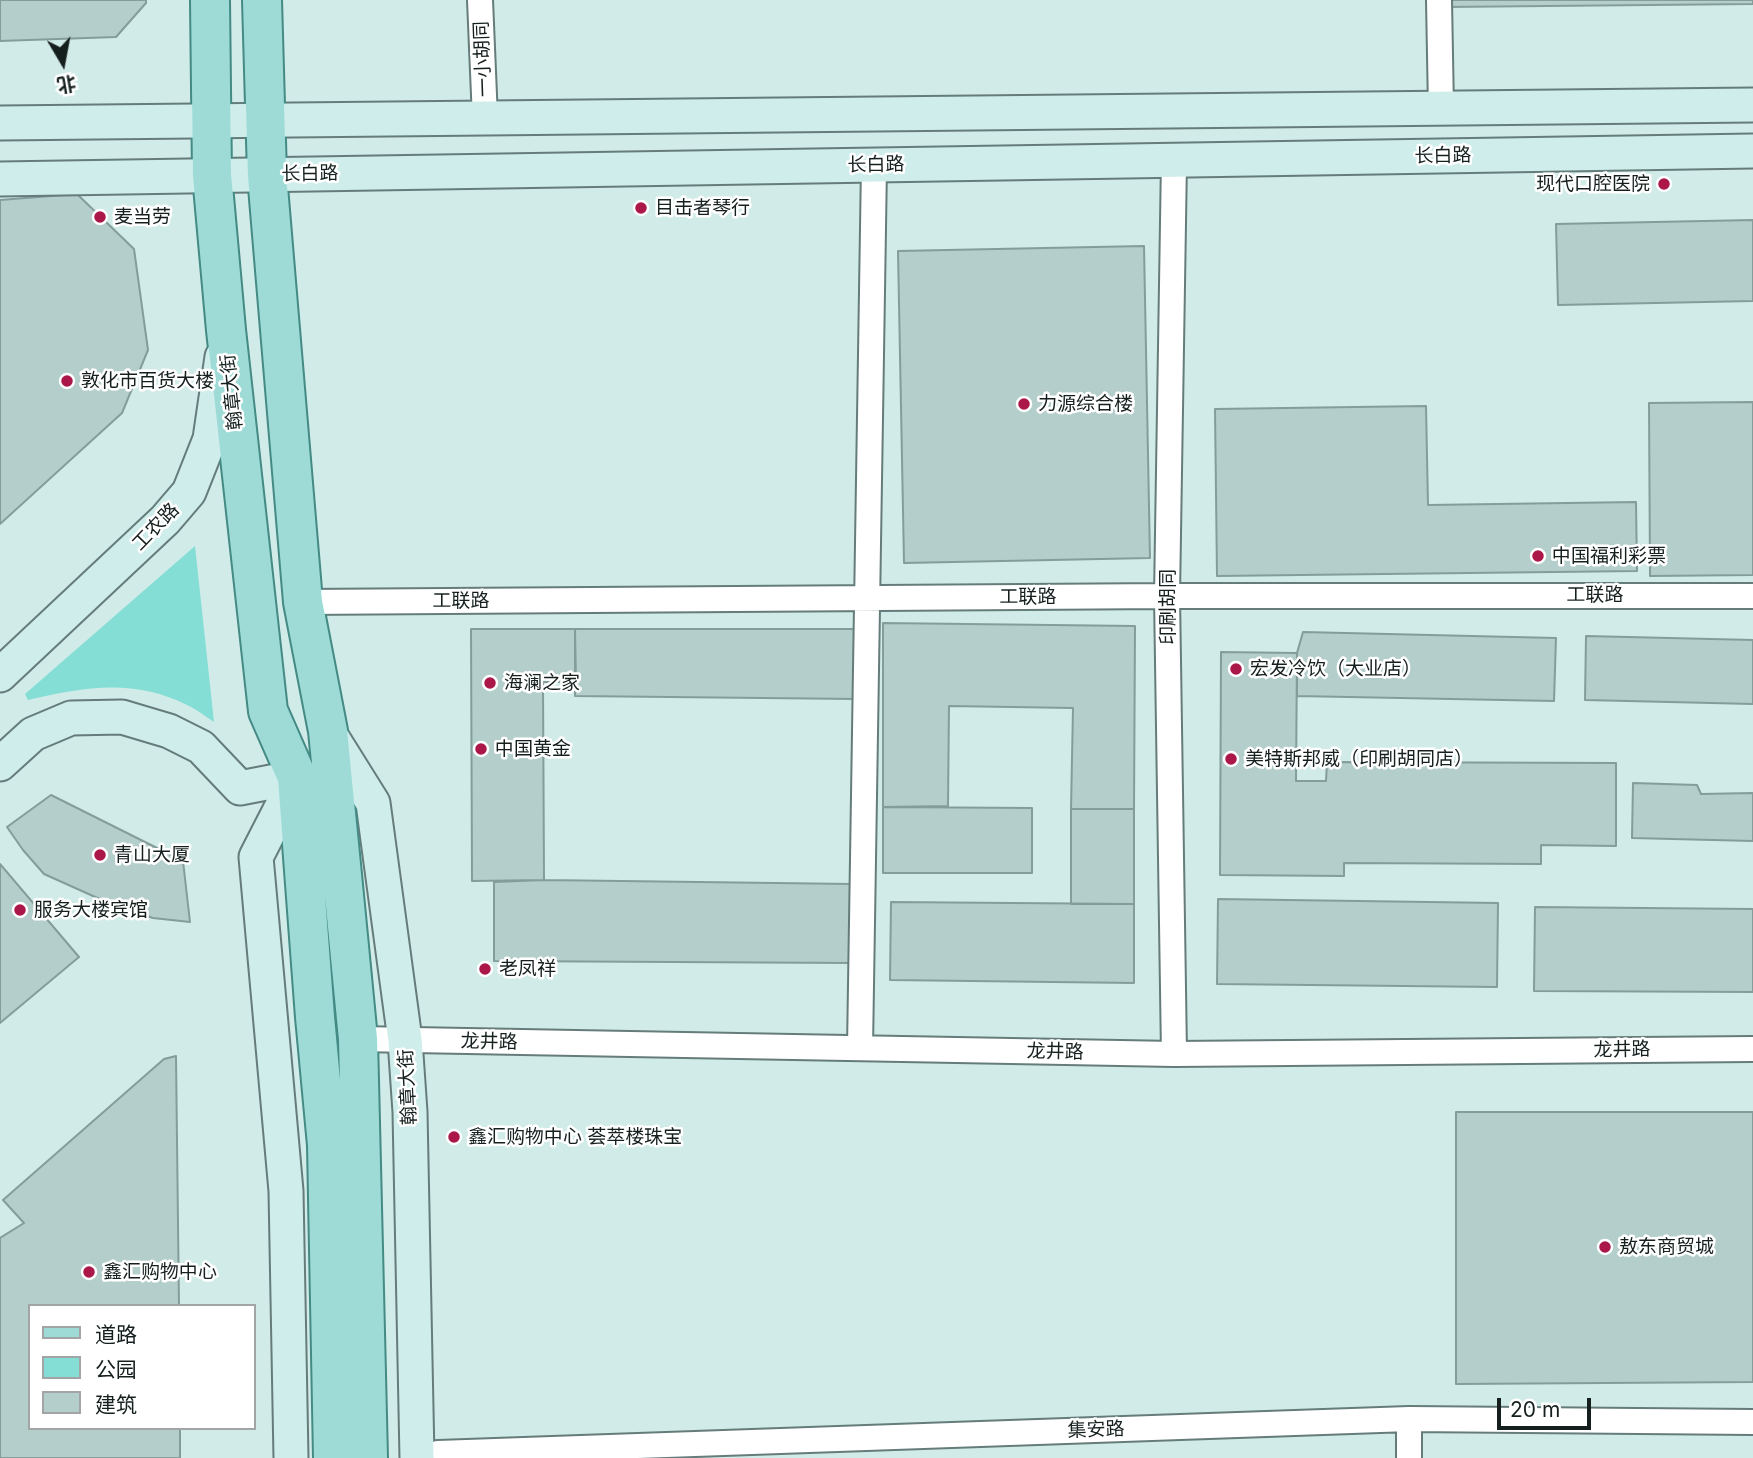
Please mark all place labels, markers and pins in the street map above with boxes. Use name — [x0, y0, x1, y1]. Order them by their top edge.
place label: 现代口腔医院 — [1536, 173, 1650, 195]
marker: 现代口腔医院 — [1656, 176, 1672, 192]
place label: 目击者琴行 — [655, 197, 750, 219]
marker: 目击者琴行 — [633, 200, 649, 216]
place label: 麦当劳 — [114, 206, 171, 228]
marker: 麦当劳 — [92, 209, 108, 225]
place label: 敦化市百货大楼 — [81, 370, 214, 392]
marker: 敦化市百货大楼 — [59, 373, 75, 389]
place label: 力源综合楼 — [1038, 393, 1133, 415]
marker: 力源综合楼 — [1016, 396, 1032, 412]
place label: 中国福利彩票 — [1552, 545, 1666, 567]
marker: 中国福利彩票 — [1530, 548, 1546, 564]
place label: 宏发冷饮（大业店） — [1250, 658, 1421, 680]
marker: 宏发冷饮（大业店） — [1228, 661, 1244, 677]
place label: 海澜之家 — [504, 672, 580, 694]
marker: 海澜之家 — [482, 675, 498, 691]
place label: 中国黄金 — [495, 738, 571, 760]
marker: 中国黄金 — [473, 741, 489, 757]
place label: 美特斯邦威（印刷胡同店） — [1245, 748, 1473, 770]
marker: 美特斯邦威（印刷胡同店） — [1223, 751, 1239, 767]
place label: 青山大厦 — [114, 844, 190, 866]
marker: 青山大厦 — [92, 847, 108, 863]
place label: 服务大楼宾馆 — [34, 899, 148, 921]
marker: 服务大楼宾馆 — [12, 902, 28, 918]
place label: 老凤祥 — [499, 958, 556, 980]
marker: 老凤祥 — [477, 961, 493, 977]
place label: 鑫汇购物中心 荟萃楼珠宝 — [468, 1126, 682, 1148]
marker: 鑫汇购物中心 荟萃楼珠宝 — [446, 1129, 462, 1145]
place label: 敖东商贸城 — [1619, 1236, 1714, 1258]
marker: 敖东商贸城 — [1597, 1239, 1613, 1255]
place label: 鑫汇购物中心 — [103, 1261, 217, 1283]
marker: 鑫汇购物中心 — [81, 1264, 97, 1280]

